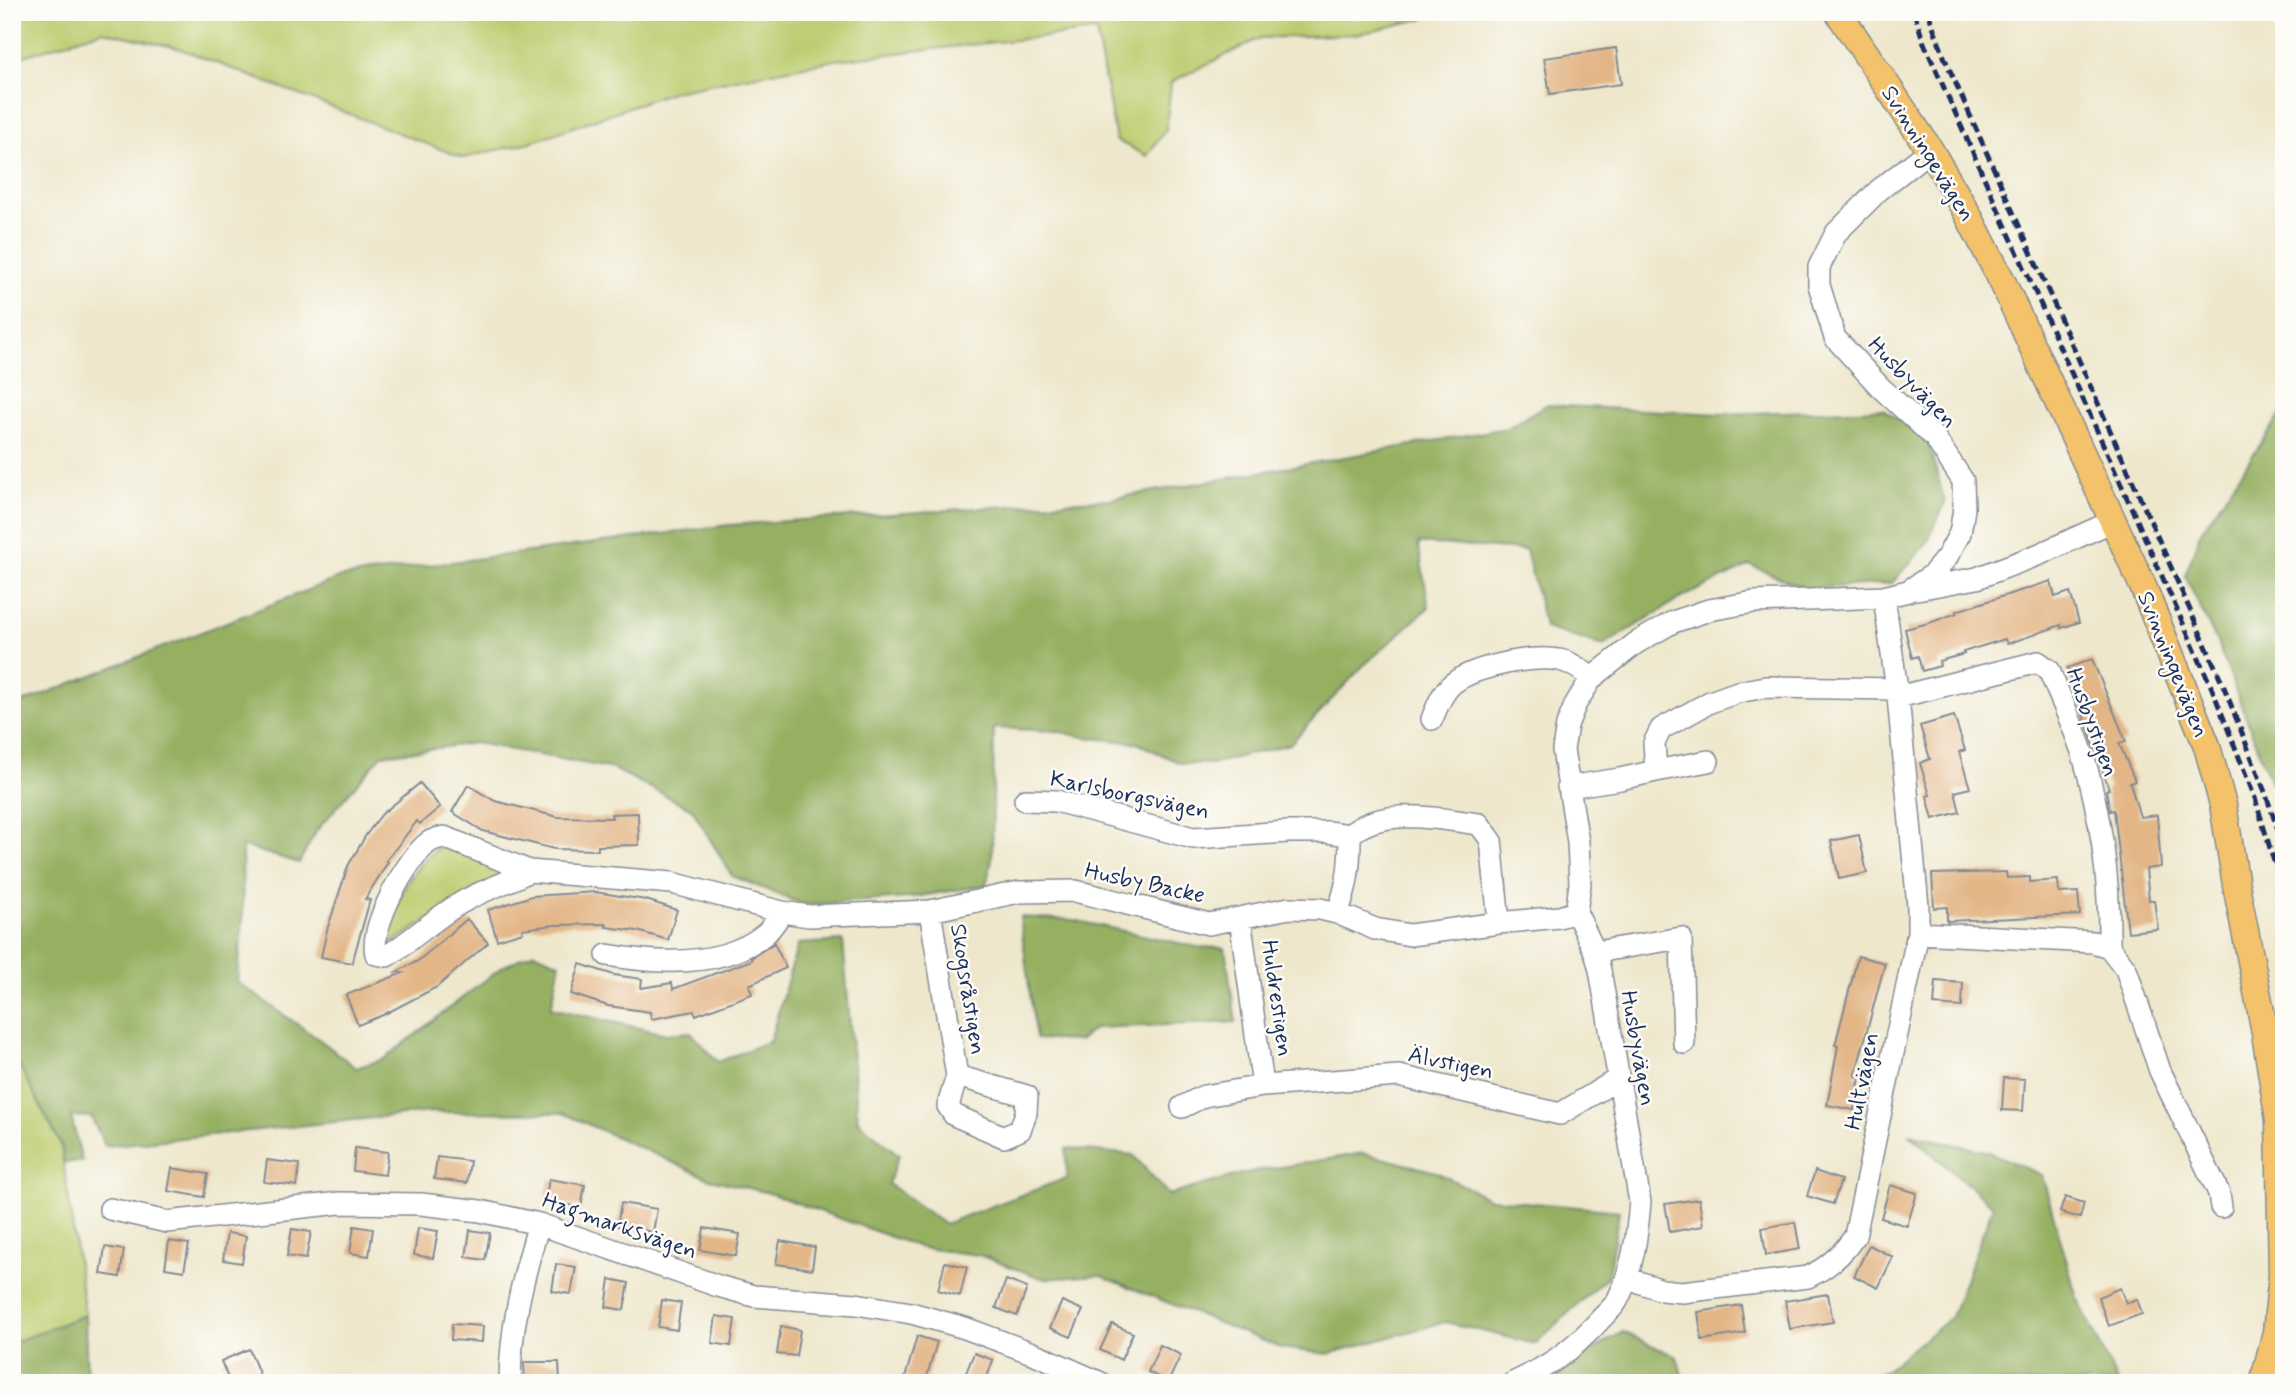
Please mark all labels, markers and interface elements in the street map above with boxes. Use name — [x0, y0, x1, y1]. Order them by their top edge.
street label: Svinningevägen — [1872, 80, 1981, 229]
street label: Husbyvägen — [1860, 331, 1963, 436]
street label: Svinningevägen — [2127, 587, 2215, 743]
street label: Husbystigen — [2058, 664, 2125, 781]
street label: Karlsborgsvägen — [1047, 764, 1212, 828]
street label: Husby Backe — [1082, 857, 1208, 911]
street label: Skogsråstigen — [940, 922, 992, 1057]
street label: Huldrestigen — [1253, 938, 1299, 1059]
street label: Husbyvägen — [1612, 988, 1662, 1108]
street label: Hultvägen — [1839, 1030, 1887, 1133]
street label: Älvstigen — [1405, 1040, 1496, 1088]
street label: Hagmarksvägen — [537, 1186, 701, 1269]

